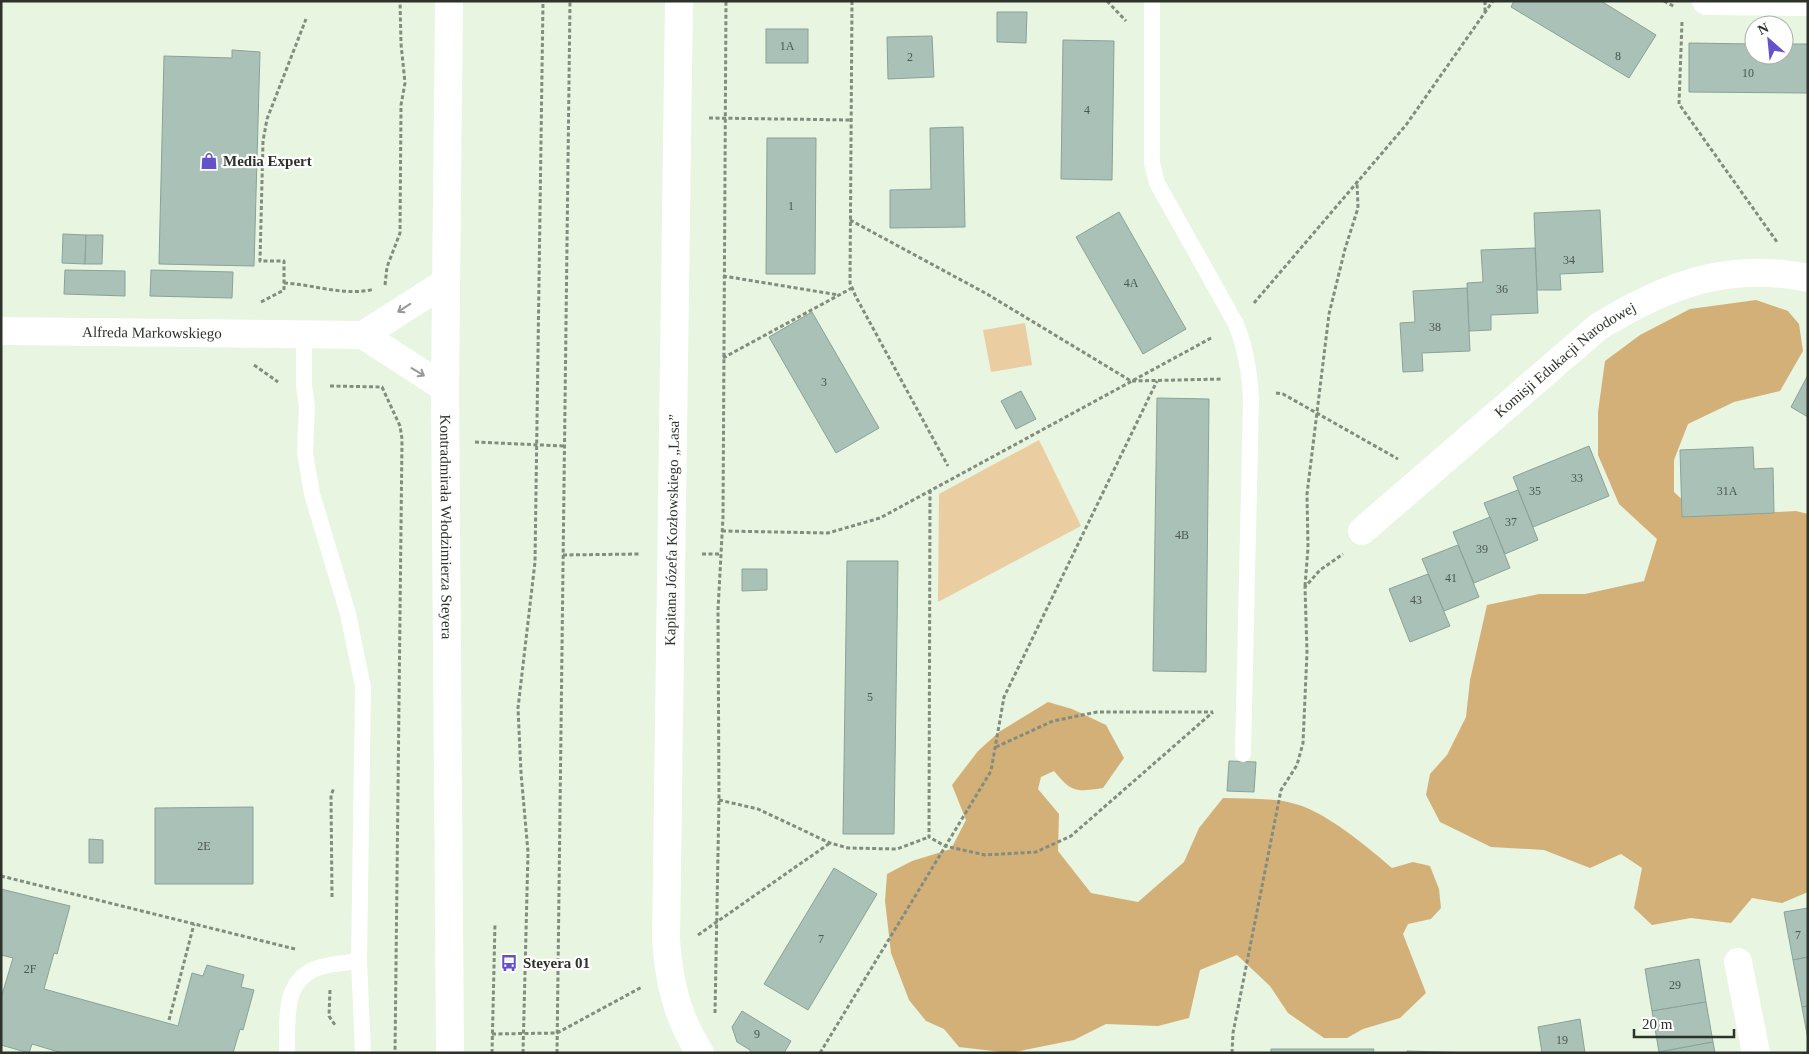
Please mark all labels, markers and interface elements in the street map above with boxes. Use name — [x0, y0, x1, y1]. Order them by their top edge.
north arrow — [1744, 15, 1794, 65]
text: N — [1755, 20, 1771, 38]
house number: 1A — [780, 39, 795, 53]
house number: 8 — [1615, 49, 1621, 63]
house number: 2 — [907, 50, 913, 64]
house number: 10 — [1742, 66, 1754, 80]
house number: 4 — [1084, 103, 1090, 117]
shop icon: Media Expert — [199, 151, 219, 171]
place label: Media Expert — [223, 153, 312, 169]
house number: 1 — [788, 199, 794, 213]
house number: 34 — [1563, 253, 1575, 267]
house number: 4A — [1124, 276, 1139, 290]
house number: 36 — [1496, 282, 1508, 296]
street label: Komisji Edukacji Narodowej — [1491, 299, 1638, 421]
one-way arrow — [398, 303, 412, 313]
house number: 38 — [1429, 320, 1441, 334]
street label: Alfreda Markowskiego — [82, 324, 222, 341]
one-way arrow — [411, 367, 425, 377]
house number: 3 — [821, 375, 827, 389]
street label: Kontradmirała Włodzimierza Steyera — [437, 414, 455, 640]
street label: Kapitana Józefa Kozłowskiego „Lasa” — [662, 414, 682, 646]
house number: 33 — [1571, 471, 1583, 485]
house number: 35 — [1529, 484, 1541, 498]
house number: 31A — [1717, 484, 1738, 498]
house number: 37 — [1505, 515, 1517, 529]
house number: 4B — [1175, 528, 1189, 542]
house number: 39 — [1476, 542, 1488, 556]
house number: 41 — [1445, 571, 1457, 585]
house number: 43 — [1410, 593, 1422, 607]
house number: 5 — [867, 690, 873, 704]
house number: 2E — [197, 839, 211, 853]
house number: 7 — [1795, 928, 1801, 942]
house number: 7 — [818, 932, 824, 946]
bus stop icon: Steyera 01 — [499, 953, 519, 973]
place label: Steyera 01 — [523, 955, 590, 971]
house number: 2F — [24, 962, 37, 976]
house number: 29 — [1669, 978, 1681, 992]
scale bar — [1634, 1006, 1734, 1038]
text: 20 m — [1642, 1016, 1673, 1032]
house number: 9 — [754, 1027, 760, 1041]
house number: 19 — [1556, 1033, 1568, 1047]

